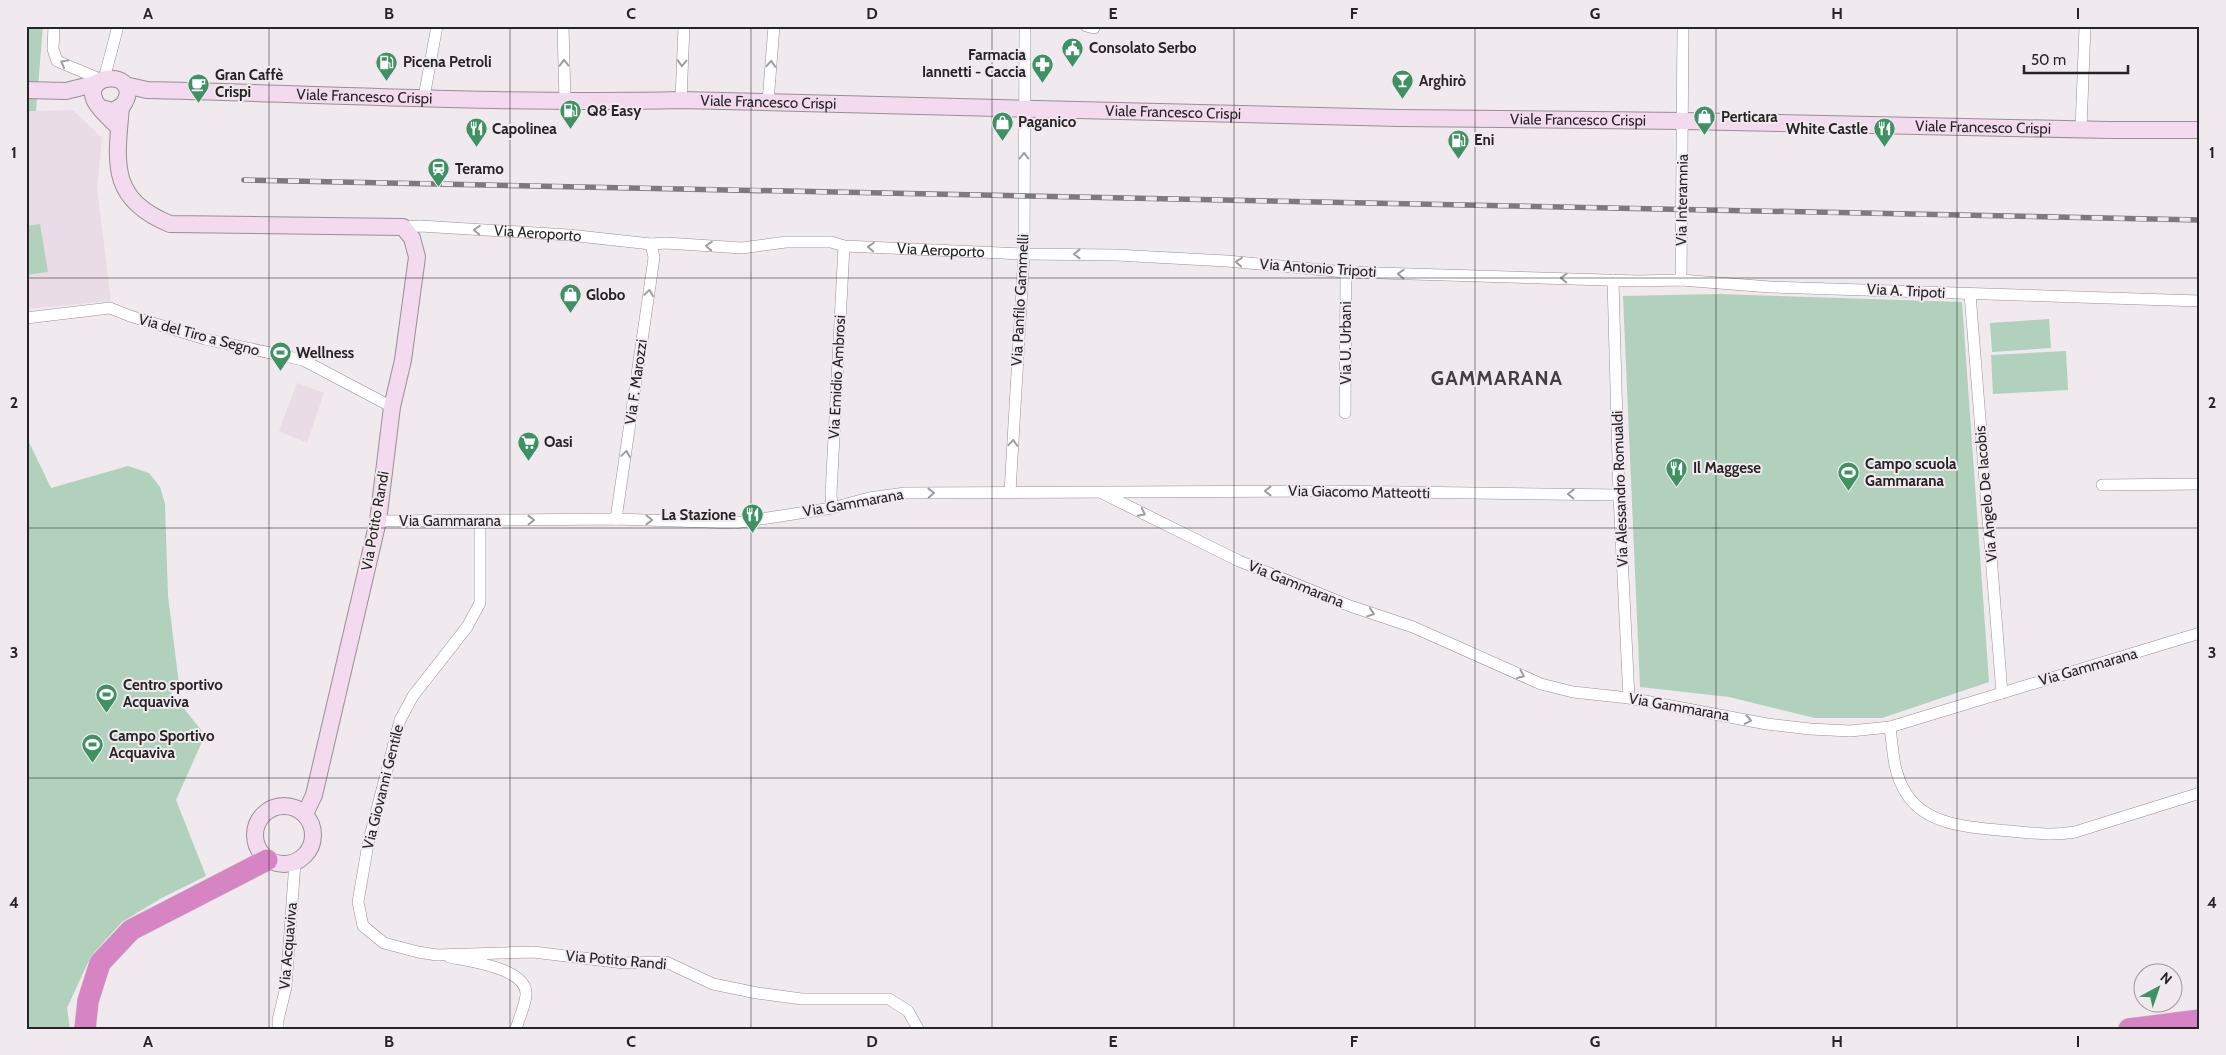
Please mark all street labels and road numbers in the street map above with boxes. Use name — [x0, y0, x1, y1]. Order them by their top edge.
street label: Viale Francesco Crispi — [296, 85, 433, 107]
street label: Viale Francesco Crispi — [700, 91, 836, 113]
street label: Viale Francesco Crispi — [1105, 102, 1241, 123]
street label: Viale Francesco Crispi — [1510, 110, 1646, 130]
street label: Viale Francesco Crispi — [1915, 117, 2051, 138]
street label: Via Interamnia — [1672, 153, 1692, 246]
street label: Via Aeroporto — [493, 221, 582, 245]
street label: Via Panfilo Gammelli — [1008, 234, 1032, 366]
street label: Via Aeroporto — [897, 239, 985, 261]
street label: Via Antonio Tripoti — [1259, 255, 1377, 281]
street label: Via A. Tripoti — [1866, 280, 1946, 302]
street label: Via U. Urbani — [1337, 301, 1355, 385]
street label: Via del Tiro a Segno — [136, 310, 262, 360]
street label: Via Emidio Ambrosi — [825, 315, 849, 439]
street label: Via F. Marozzi — [621, 338, 651, 426]
street label: Via Alessandro Romualdi — [1608, 410, 1632, 568]
street label: Via Angelo De Iacobis — [1971, 425, 2001, 563]
street label: Via Potito Randi — [357, 470, 393, 572]
street label: Via Giacomo Matteotti — [1288, 482, 1430, 502]
street label: Via Gammarana — [801, 485, 905, 521]
street label: Via Gammarana — [399, 512, 502, 530]
street label: Via Gammarana — [1245, 557, 1347, 612]
street label: Via Gammarana — [2037, 644, 2140, 690]
street label: Via Gammarana — [1627, 689, 1731, 725]
street label: Via Giovanni Gentile — [359, 722, 407, 851]
street label: Via Acquaviva — [275, 901, 301, 990]
street label: Via Potito Randi — [565, 947, 667, 973]

